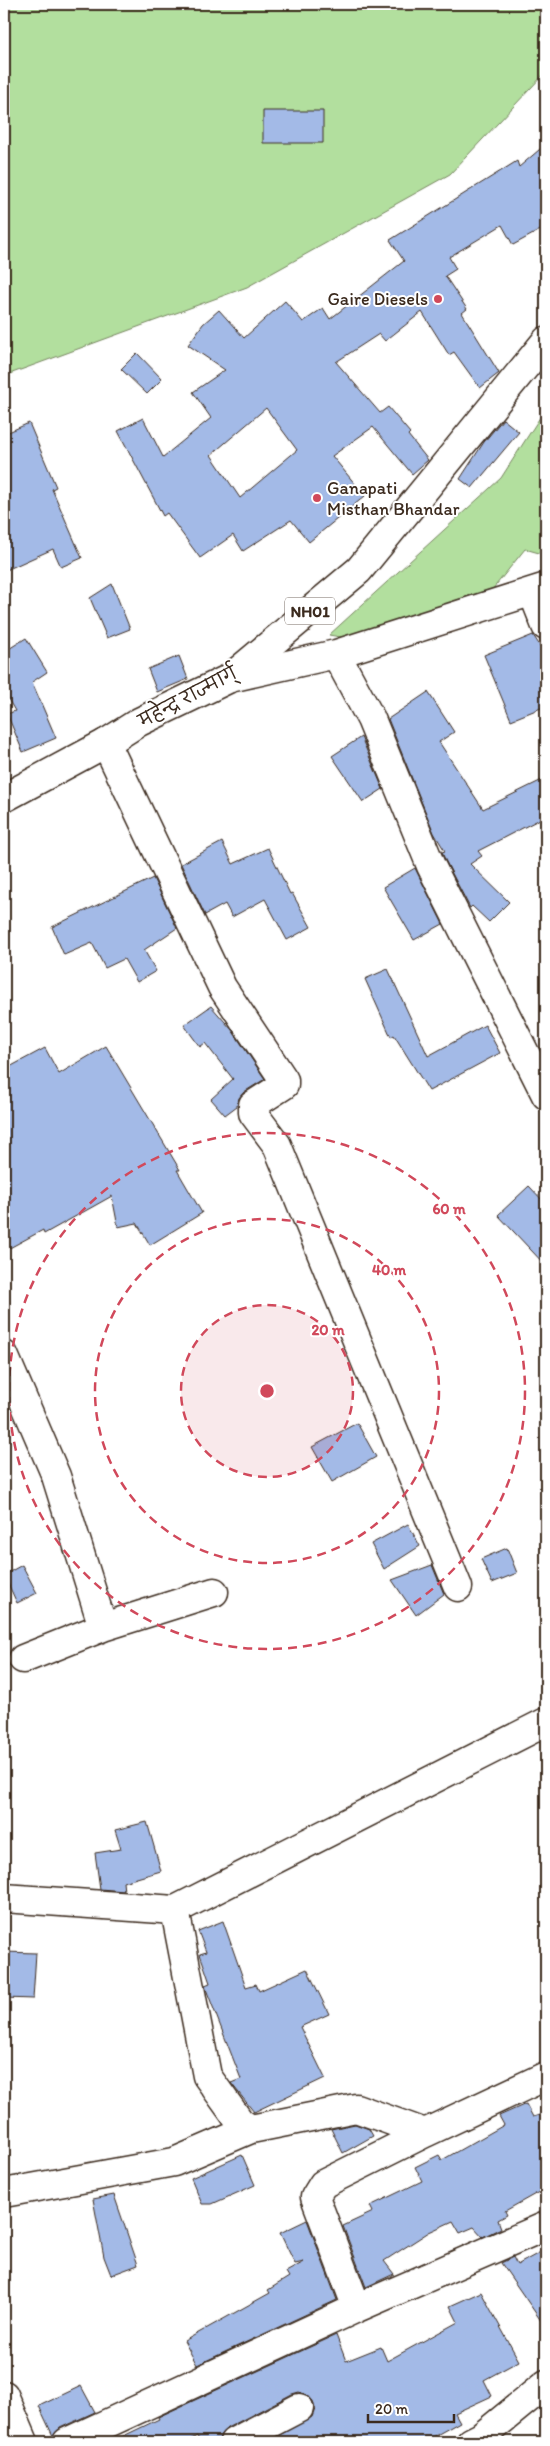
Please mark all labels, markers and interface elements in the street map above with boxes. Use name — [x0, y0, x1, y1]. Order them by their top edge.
place label: Gaire Diesels — [327, 288, 428, 310]
marker: Gaire Diesels — [432, 293, 444, 305]
place label: Ganapati Misthan Bhandar — [327, 477, 460, 520]
marker: Ganapati Misthan Bhandar — [311, 492, 323, 504]
road number: NH01 — [285, 598, 335, 624]
street label: महेन्द्र राज्मार्ग् — [132, 657, 243, 734]
text: 60 m — [432, 1200, 466, 1218]
text: 40 m — [372, 1261, 407, 1279]
text: 20 m — [311, 1321, 345, 1339]
centre of rings — [258, 1382, 276, 1400]
scale bar — [368, 2391, 454, 2423]
text: 20 m — [375, 2400, 409, 2418]

